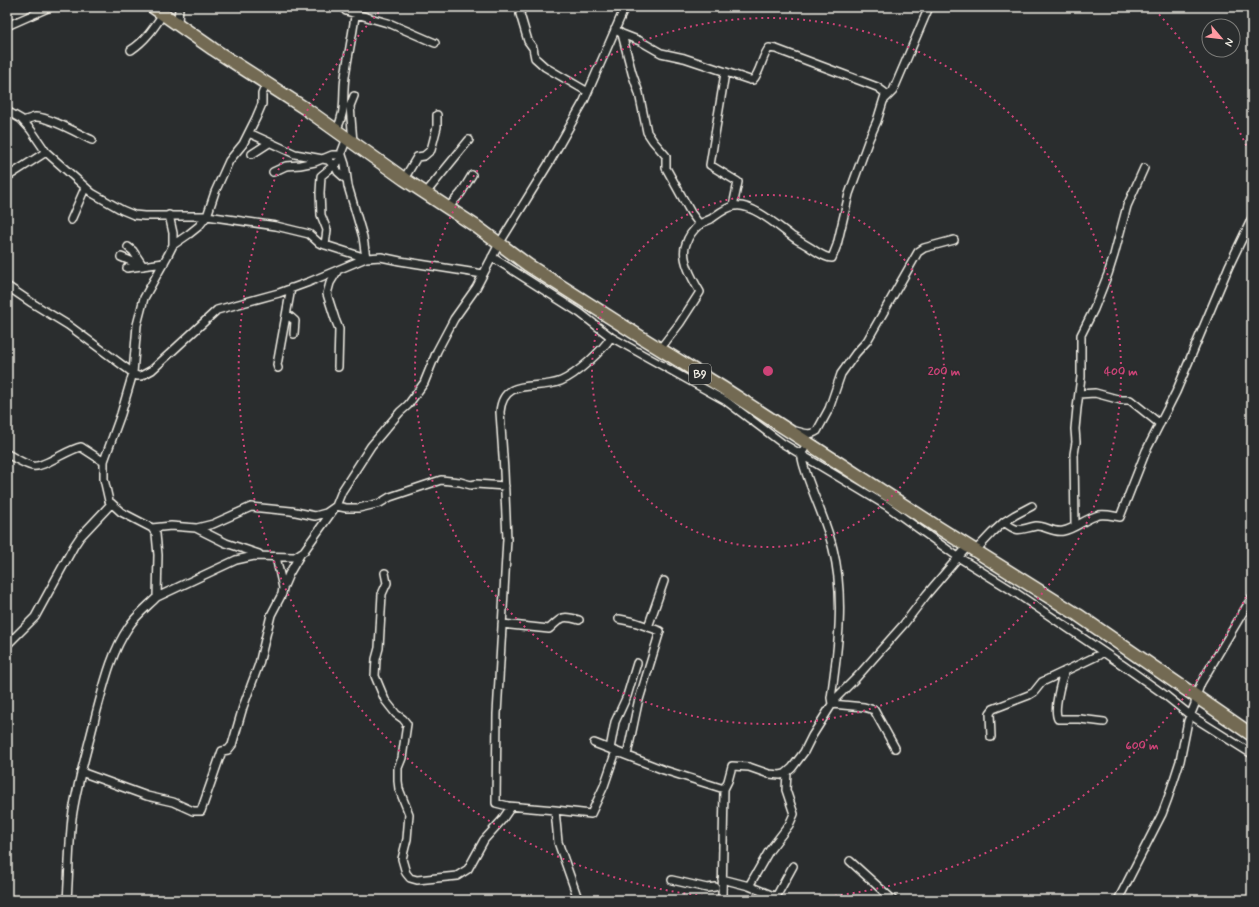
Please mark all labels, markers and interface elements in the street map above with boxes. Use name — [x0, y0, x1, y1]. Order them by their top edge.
north arrow — [1201, 18, 1241, 58]
text: N — [1221, 36, 1237, 49]
road number: B9 — [689, 364, 711, 384]
centre of rings — [761, 364, 775, 378]
text: 200 m — [928, 364, 961, 380]
text: 400 m — [1104, 364, 1138, 380]
text: 600 m — [1125, 738, 1159, 754]

